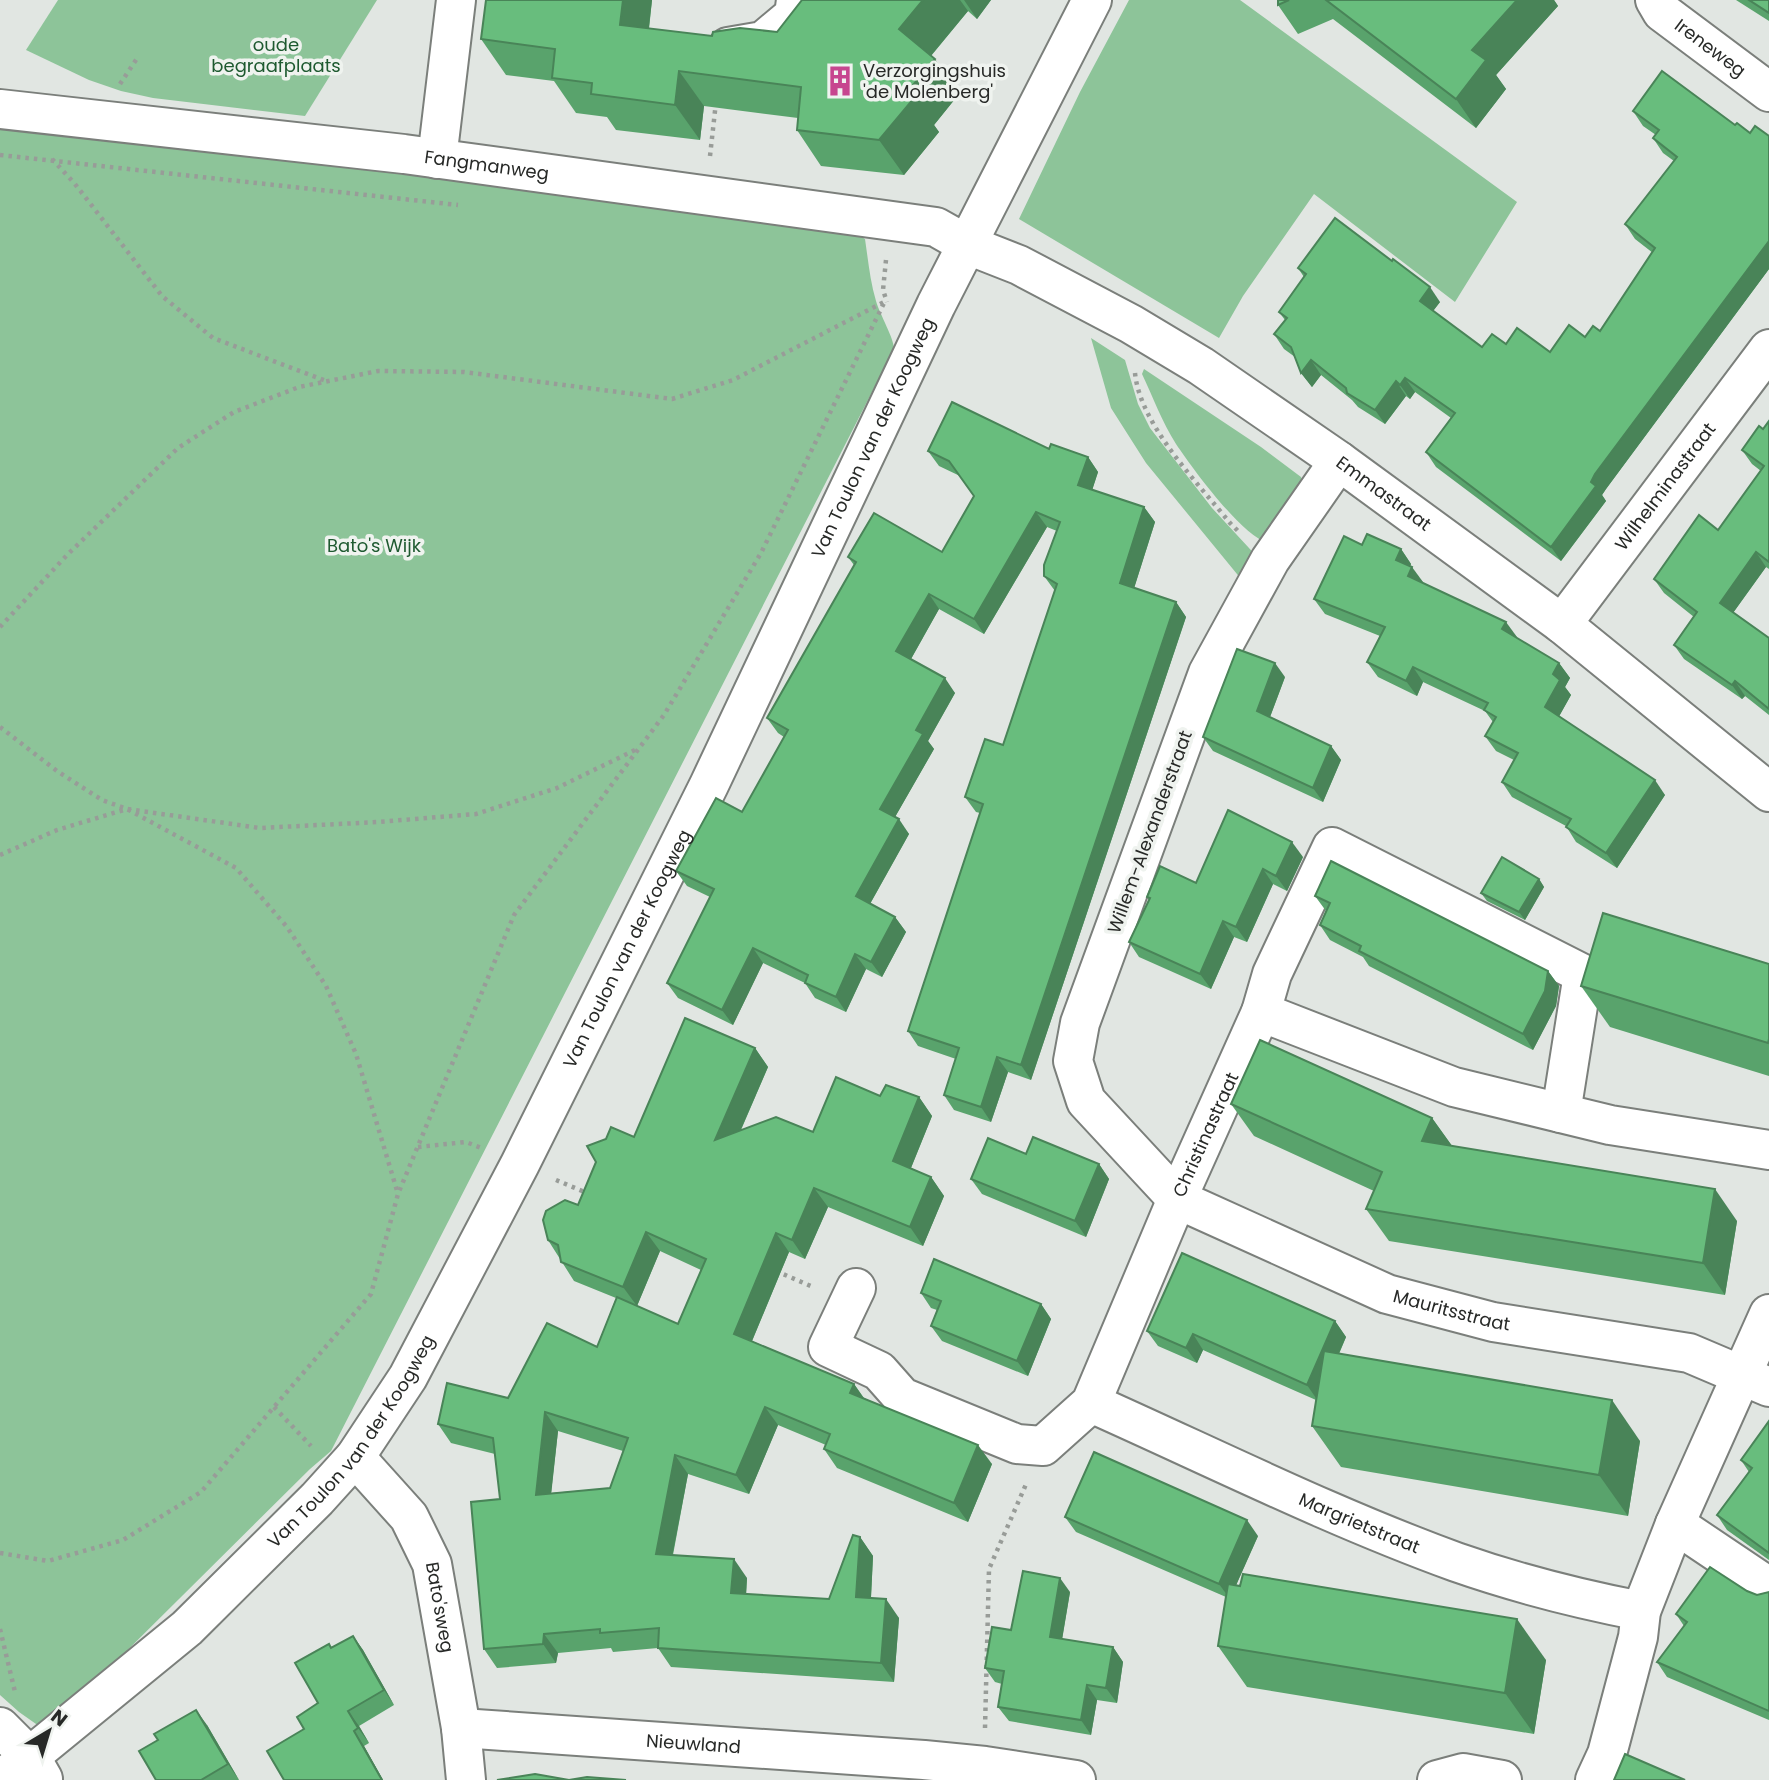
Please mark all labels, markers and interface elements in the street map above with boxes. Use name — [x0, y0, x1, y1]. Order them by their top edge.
street label: Ireneweg — [1670, 13, 1751, 82]
park label: oude begraafplaats — [211, 32, 341, 78]
place label: Verzorgingshuis 'de Molenberg' — [863, 58, 1006, 104]
building icon: Verzorgingshuis 'de Molenberg' — [823, 64, 857, 98]
street label: Fangmanweg — [423, 144, 551, 186]
street label: Van Toulon van der Koogweg — [805, 313, 940, 562]
street label: Wilhelminastraat — [1609, 417, 1721, 555]
street label: Emmastraat — [1331, 450, 1437, 536]
park label: Bato's Wijk — [327, 533, 422, 558]
street label: Willem-Alexanderstraat — [1101, 727, 1198, 937]
street label: Van Toulon van der Koogweg — [557, 825, 697, 1072]
street label: Christinastraat — [1167, 1068, 1244, 1201]
street label: Mauritsstraat — [1391, 1283, 1512, 1337]
street label: Van Toulon van der Koogweg — [262, 1330, 440, 1553]
street label: Margrietstraat — [1295, 1486, 1424, 1559]
street label: Bato'sweg — [420, 1560, 460, 1655]
north arrow — [14, 1696, 84, 1766]
text: N — [45, 1703, 73, 1733]
street label: Nieuwland — [645, 1728, 742, 1759]

